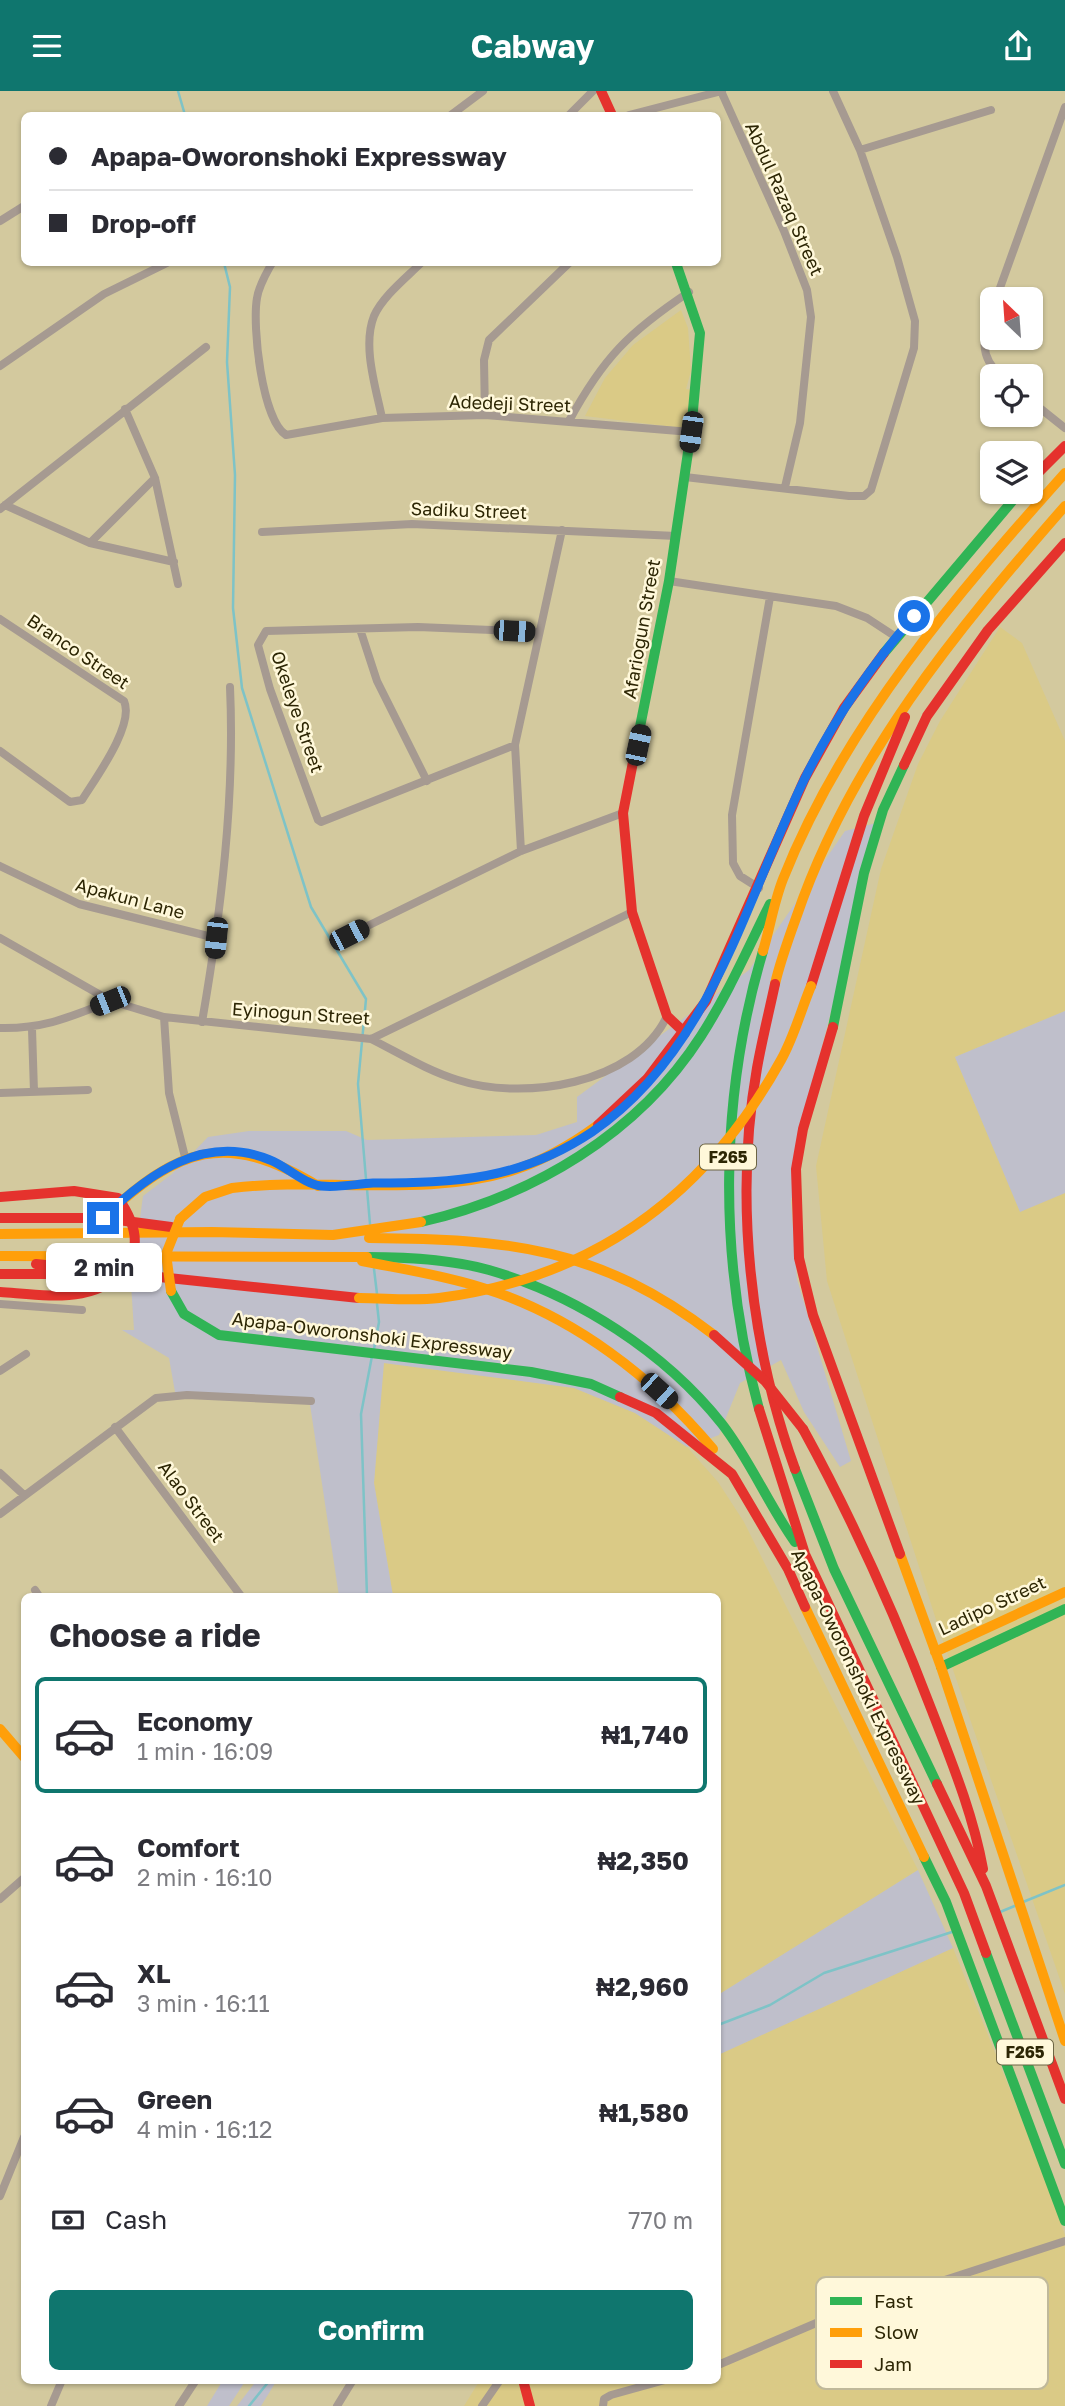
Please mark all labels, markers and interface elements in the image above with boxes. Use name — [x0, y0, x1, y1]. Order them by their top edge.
icon: menu — [28, 27, 66, 65]
text: Cabway — [471, 27, 594, 65]
icon: share — [999, 27, 1037, 65]
street label: Abdul Razaq Street — [741, 118, 829, 279]
text: Apapa-Oworonshoki Expressway — [91, 141, 507, 172]
text: Drop-off — [91, 208, 196, 239]
north arrow — [980, 287, 1043, 350]
map controls — [980, 287, 1043, 504]
button: locate — [980, 364, 1043, 427]
street label: Adedeji Street — [449, 390, 572, 416]
car — [678, 410, 705, 454]
button: layers — [980, 441, 1043, 504]
street label: Sadiku Street — [410, 497, 528, 523]
street label: Afariogun Street — [618, 557, 664, 700]
route start — [898, 600, 930, 632]
street label: Branco Street — [23, 609, 134, 693]
car — [493, 619, 536, 643]
street label: Okeleye Street — [267, 648, 329, 775]
car — [624, 722, 653, 768]
street label: Apakun Lane — [73, 873, 187, 923]
car — [204, 916, 229, 960]
car — [326, 916, 373, 954]
car — [87, 983, 134, 1019]
street label: Eyinogun Street — [231, 997, 371, 1029]
road number: F265 — [700, 1145, 756, 1169]
route end — [87, 1202, 119, 1234]
callout: 2 min — [45, 1243, 161, 1291]
text: 2 min — [74, 1253, 134, 1281]
street label: Apapa-Oworonshoki Expressway — [231, 1307, 513, 1363]
car — [637, 1369, 682, 1413]
street label: Alao Street — [154, 1456, 230, 1546]
street label: Apapa-Oworonshoki Expressway — [787, 1545, 931, 1808]
street label: Ladipo Street — [934, 1571, 1049, 1640]
text: Choose a ride — [49, 1616, 261, 1654]
icon: car — [53, 1704, 116, 1767]
text: Economy — [137, 1706, 253, 1737]
text: ₦1,740 — [601, 1719, 689, 1750]
text: 1 min · 16:09 — [137, 1737, 273, 1765]
icon: car — [53, 1830, 116, 1893]
text: Comfort — [137, 1832, 240, 1863]
text: ₦2,350 — [597, 1845, 689, 1876]
text: 2 min · 16:10 — [137, 1863, 273, 1891]
icon: car — [53, 1956, 116, 2019]
text: XL — [137, 1958, 171, 1989]
text: ₦2,960 — [596, 1971, 689, 2002]
text: 3 min · 16:11 — [137, 1989, 270, 2017]
road number: F265 — [997, 2040, 1053, 2065]
icon: car — [53, 2082, 116, 2145]
text: Green — [137, 2084, 212, 2115]
text: ₦1,580 — [599, 2097, 689, 2128]
text: 4 min · 16:12 — [137, 2115, 272, 2143]
icon: cash — [49, 2201, 87, 2239]
text: Cash — [105, 2204, 167, 2235]
text: 770 m — [628, 2206, 693, 2234]
legend — [816, 2277, 1048, 2389]
text: Fast — [874, 2289, 913, 2312]
button: Confirm — [49, 2290, 693, 2370]
text: Slow — [874, 2320, 919, 2343]
text: Jam — [874, 2352, 912, 2375]

